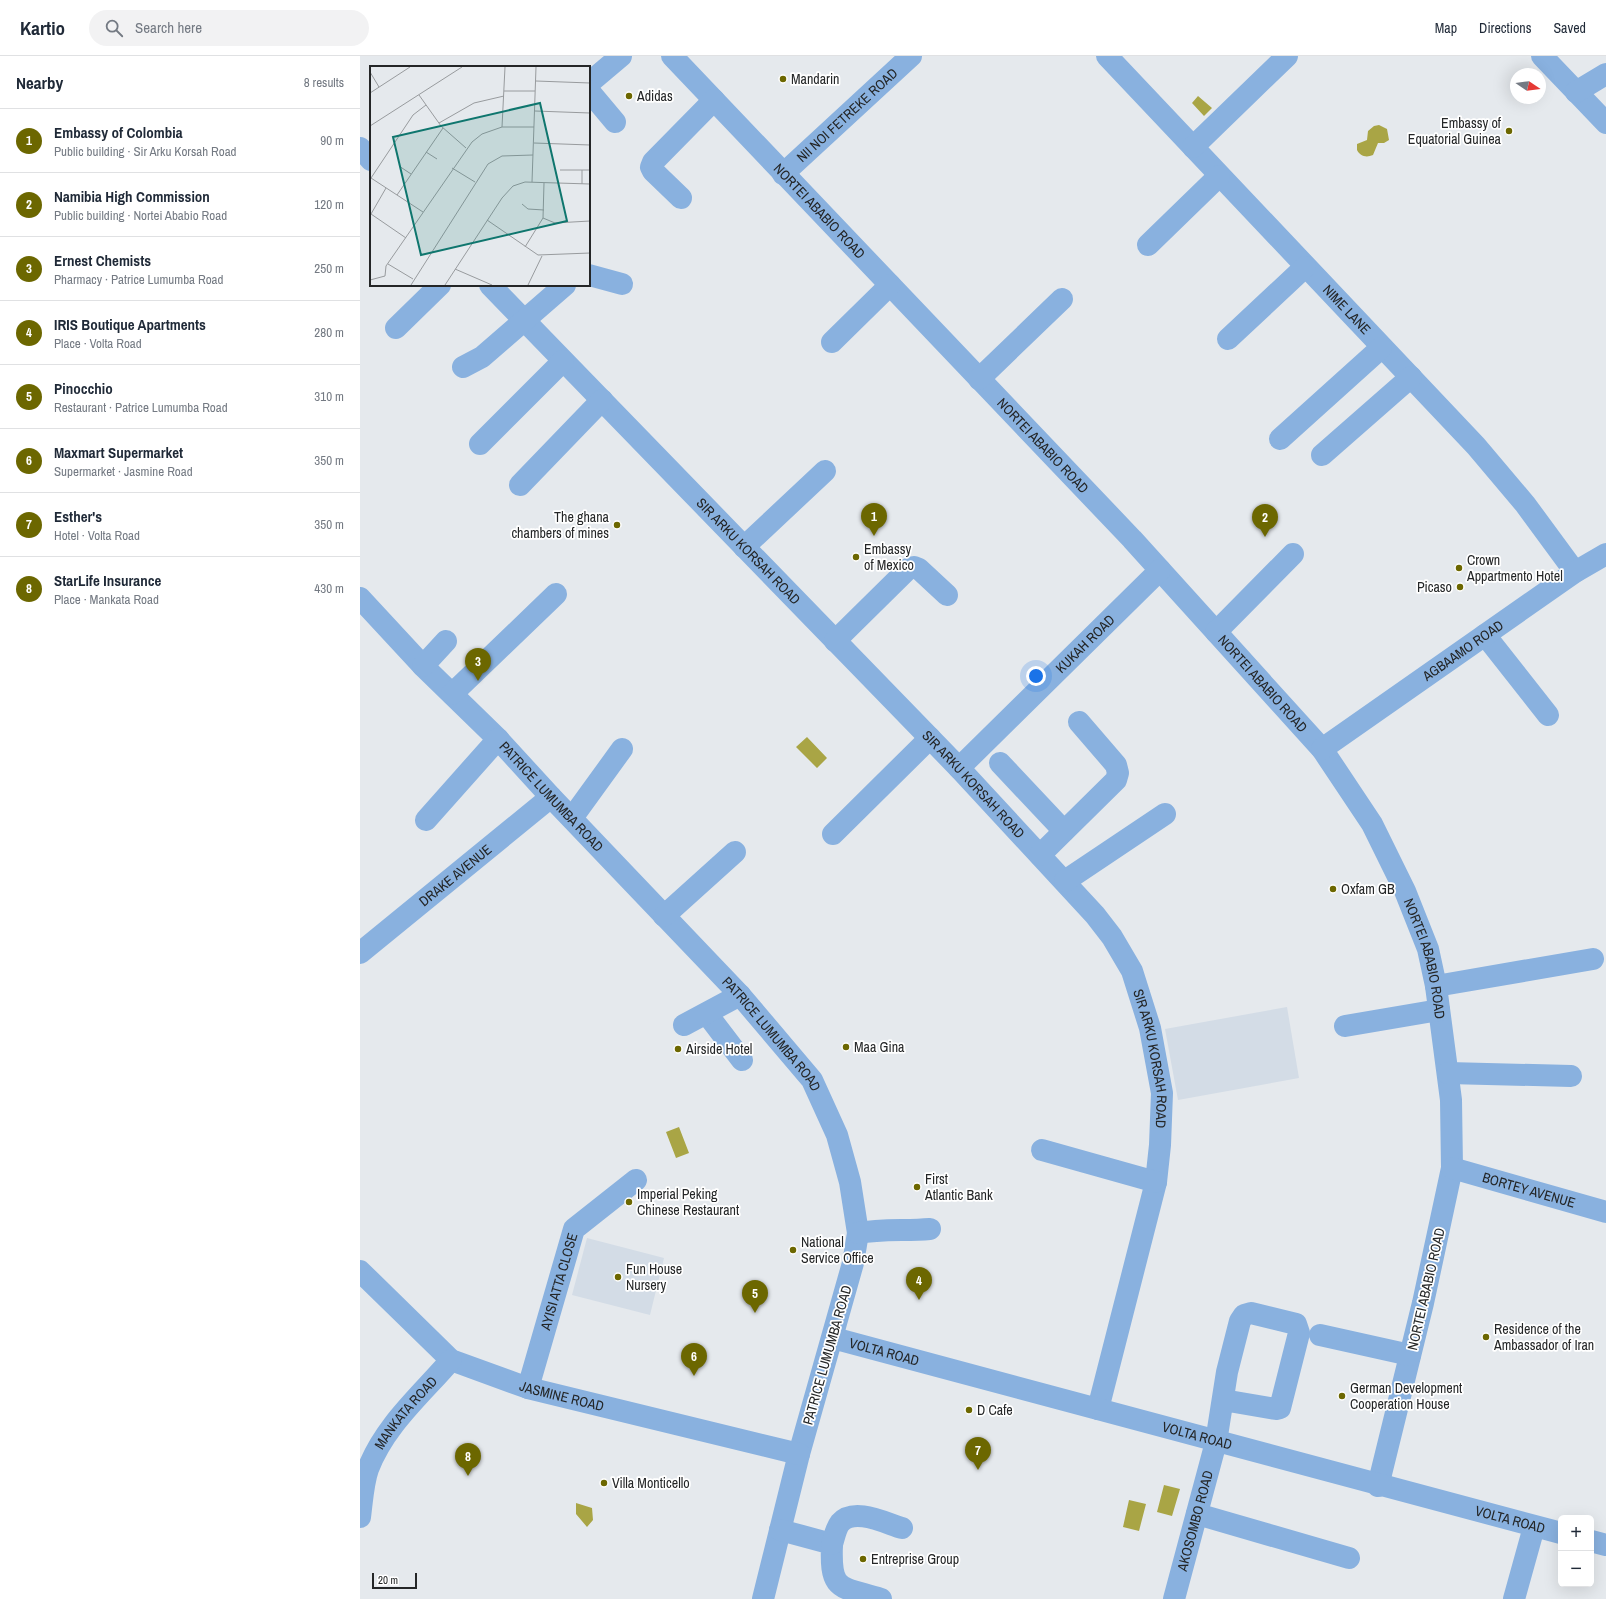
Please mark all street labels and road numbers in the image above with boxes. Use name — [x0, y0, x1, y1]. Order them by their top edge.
street label: NII NOI FETREKE ROAD — [793, 64, 901, 166]
street label: NORTEI ABABIO ROAD — [770, 159, 869, 262]
street label: NIME LANE — [1319, 281, 1375, 338]
street label: NORTEI ABABIO ROAD — [993, 394, 1093, 497]
street label: SIR ARKU KORSAH ROAD — [693, 494, 804, 608]
street label: KUKAH ROAD — [1052, 611, 1118, 677]
street label: AGBAAMO ROAD — [1418, 616, 1507, 685]
street label: NORTEI ABABIO ROAD — [1214, 631, 1311, 736]
street label: SIR ARKU KORSAH ROAD — [918, 726, 1029, 842]
street label: PATRICE LUMUMBA ROAD — [496, 738, 607, 856]
street label: DRAKE AVENUE — [415, 840, 495, 910]
street label: NORTEI ABABIO ROAD — [1400, 896, 1449, 1020]
street label: PATRICE LUMUMBA ROAD — [718, 973, 825, 1094]
street label: SIR ARKU KORSAH ROAD — [1129, 987, 1171, 1129]
street label: BORTEY AVENUE — [1480, 1168, 1577, 1212]
street label: NORTEI ABABIO ROAD — [1403, 1226, 1449, 1352]
street label: AYISI ATTA CLOSE — [536, 1231, 581, 1333]
street label: PATRICE LUMUMBA ROAD — [798, 1283, 856, 1427]
street label: VOLTA ROAD — [847, 1334, 921, 1370]
street label: MANKATA ROAD — [370, 1372, 441, 1452]
street label: JASMINE ROAD — [517, 1377, 606, 1415]
street label: VOLTA ROAD — [1160, 1418, 1234, 1454]
street label: AKOSOMBO ROAD — [1173, 1468, 1217, 1574]
street label: VOLTA ROAD — [1473, 1501, 1547, 1537]

